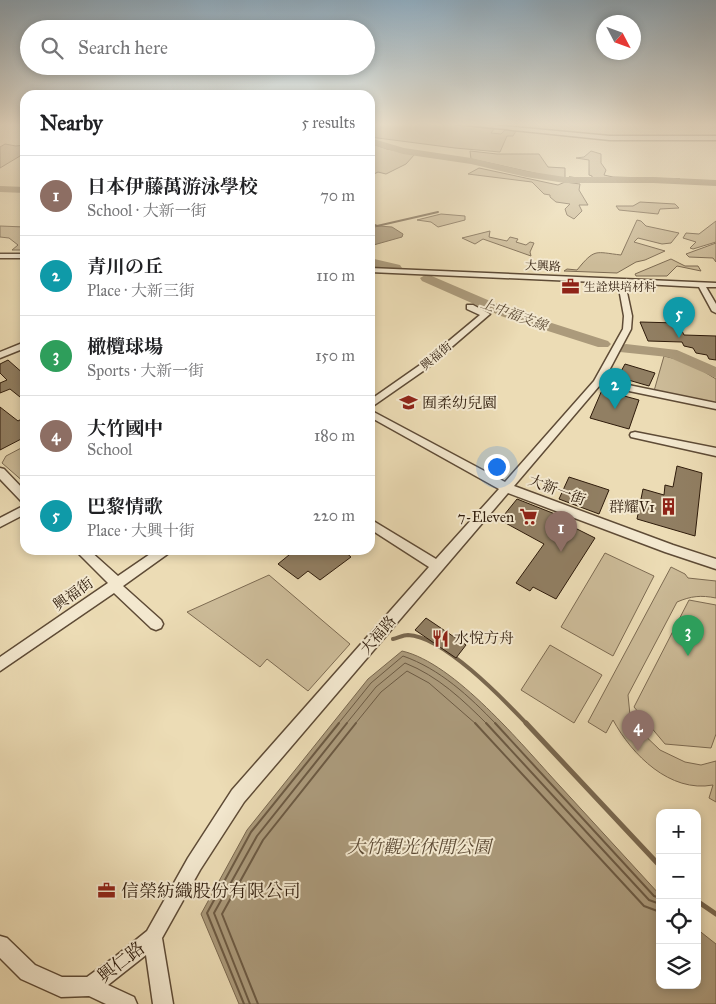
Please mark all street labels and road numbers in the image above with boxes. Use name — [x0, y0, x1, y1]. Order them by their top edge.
street label: 大興路 — [525, 258, 561, 274]
street label: 興福街 — [418, 338, 455, 373]
street label: 大新一街 — [526, 471, 588, 509]
street label: 興福街 — [49, 574, 97, 614]
street label: 大福路 — [356, 612, 400, 658]
street label: 興仁路 — [93, 937, 149, 987]

